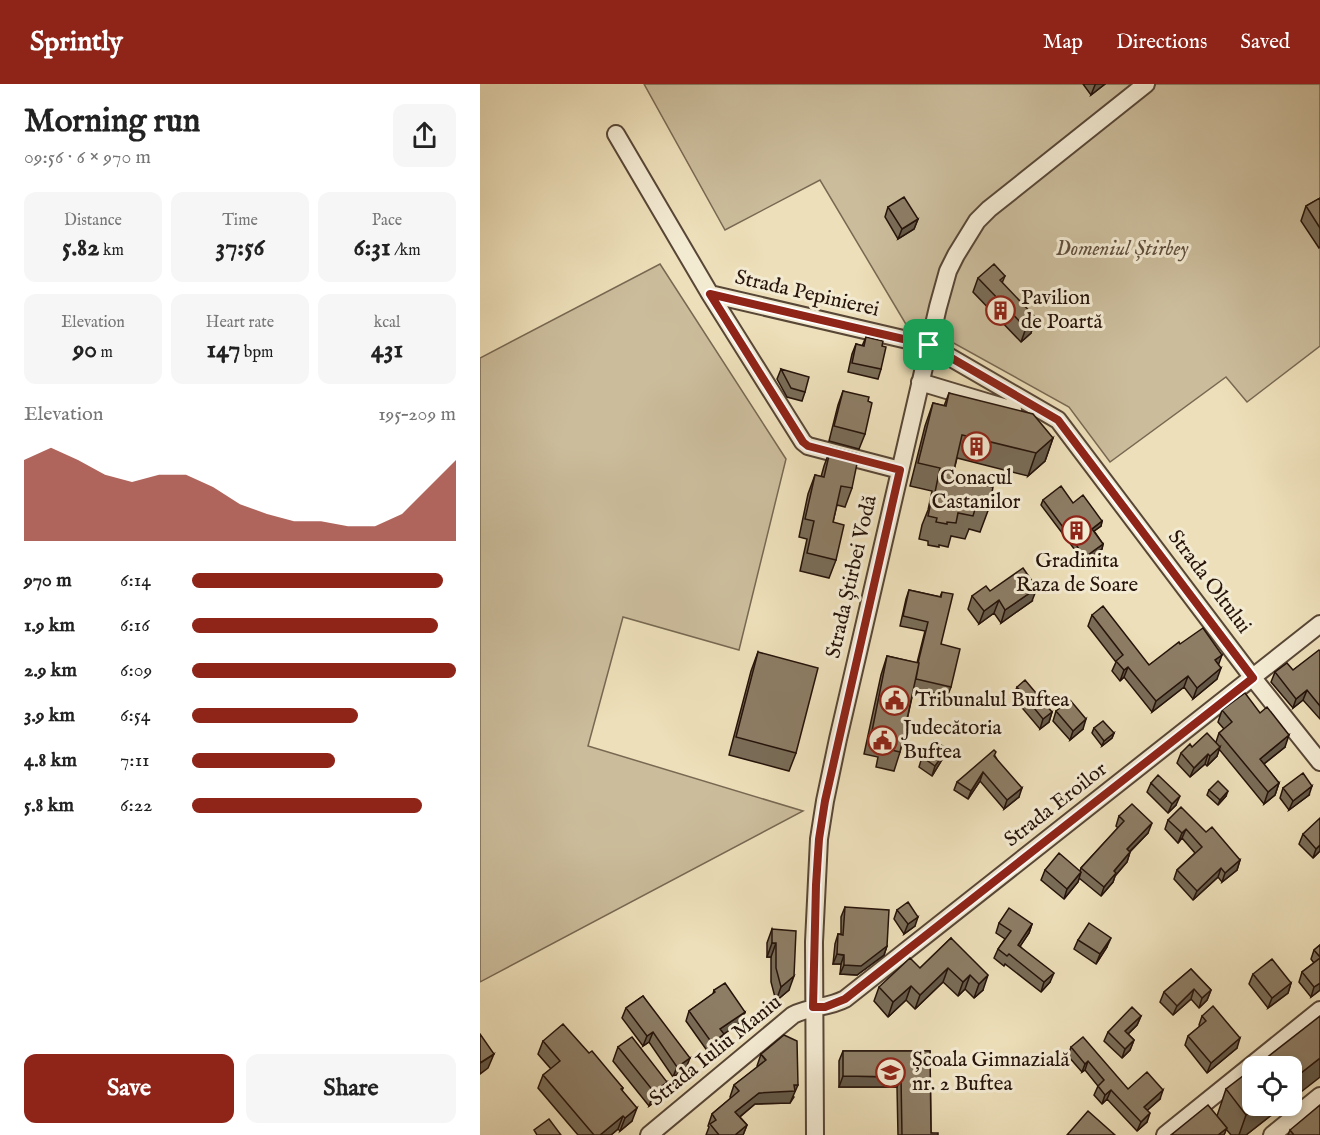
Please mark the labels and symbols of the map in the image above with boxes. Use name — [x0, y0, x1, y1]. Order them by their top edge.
park label: Domeniul Știrbey — [1056, 236, 1188, 263]
street label: Strada Pepinierei — [732, 264, 882, 324]
place label: Pavilion de Poartă — [1021, 285, 1103, 336]
building icon: Pavilion de Poartă — [984, 294, 1016, 326]
pin — [903, 319, 954, 370]
building icon: Conacul Castanilor — [960, 431, 992, 463]
place label: Conacul Castanilor — [931, 465, 1021, 516]
street label: Strada Știrbei Vodă — [820, 492, 884, 661]
building icon: Gradinita Raza de Soare — [1061, 514, 1093, 546]
street label: Strada Oltului — [1161, 525, 1257, 639]
place label: Gradinita Raza de Soare — [1016, 548, 1138, 599]
public building icon: Tribunalul Buftea — [878, 684, 910, 716]
place label: Tribunalul Buftea — [915, 687, 1070, 714]
place label: Judecătoria Buftea — [901, 715, 1003, 766]
public building icon: Judecătoria Buftea — [866, 724, 898, 756]
street label: Strada Eroilor — [999, 756, 1113, 854]
street label: Strada Iuliu Maniu — [644, 989, 788, 1113]
place label: Școala Gimnazială nr. 2 Buftea — [912, 1047, 1071, 1098]
school or university icon: Școala Gimnazială nr. 2 Buftea — [875, 1056, 907, 1088]

